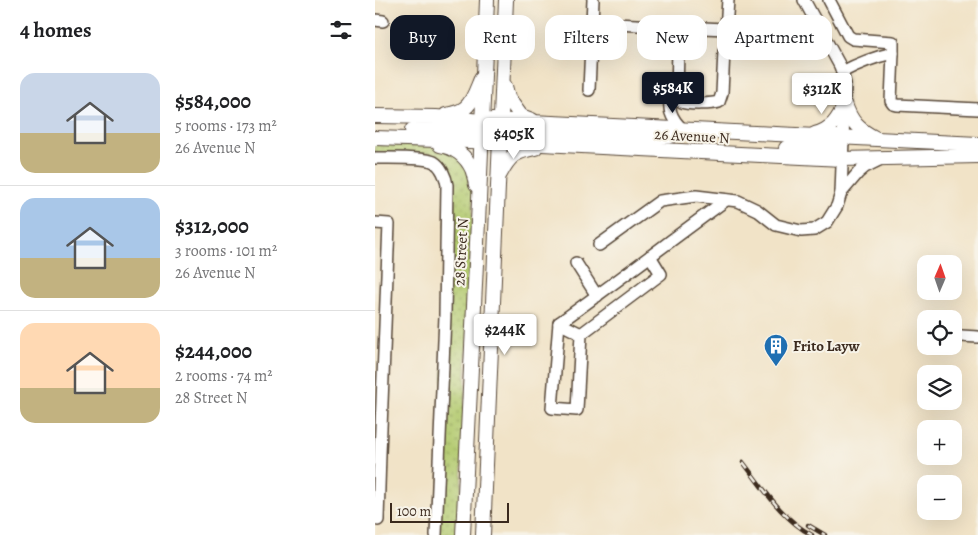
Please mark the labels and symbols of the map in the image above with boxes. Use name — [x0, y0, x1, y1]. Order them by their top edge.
pin: $584K — [638, 72, 708, 114]
pin: $312K — [787, 72, 857, 115]
pin: $405K — [479, 118, 549, 160]
street label: 26 Avenue N — [654, 124, 730, 148]
street label: 28 Street N — [449, 217, 473, 286]
north arrow — [917, 255, 963, 300]
pin: $244K — [470, 314, 540, 356]
building icon: Frito Layw — [763, 333, 789, 367]
place label: Frito Layw — [793, 336, 860, 356]
scale bar — [390, 500, 509, 523]

